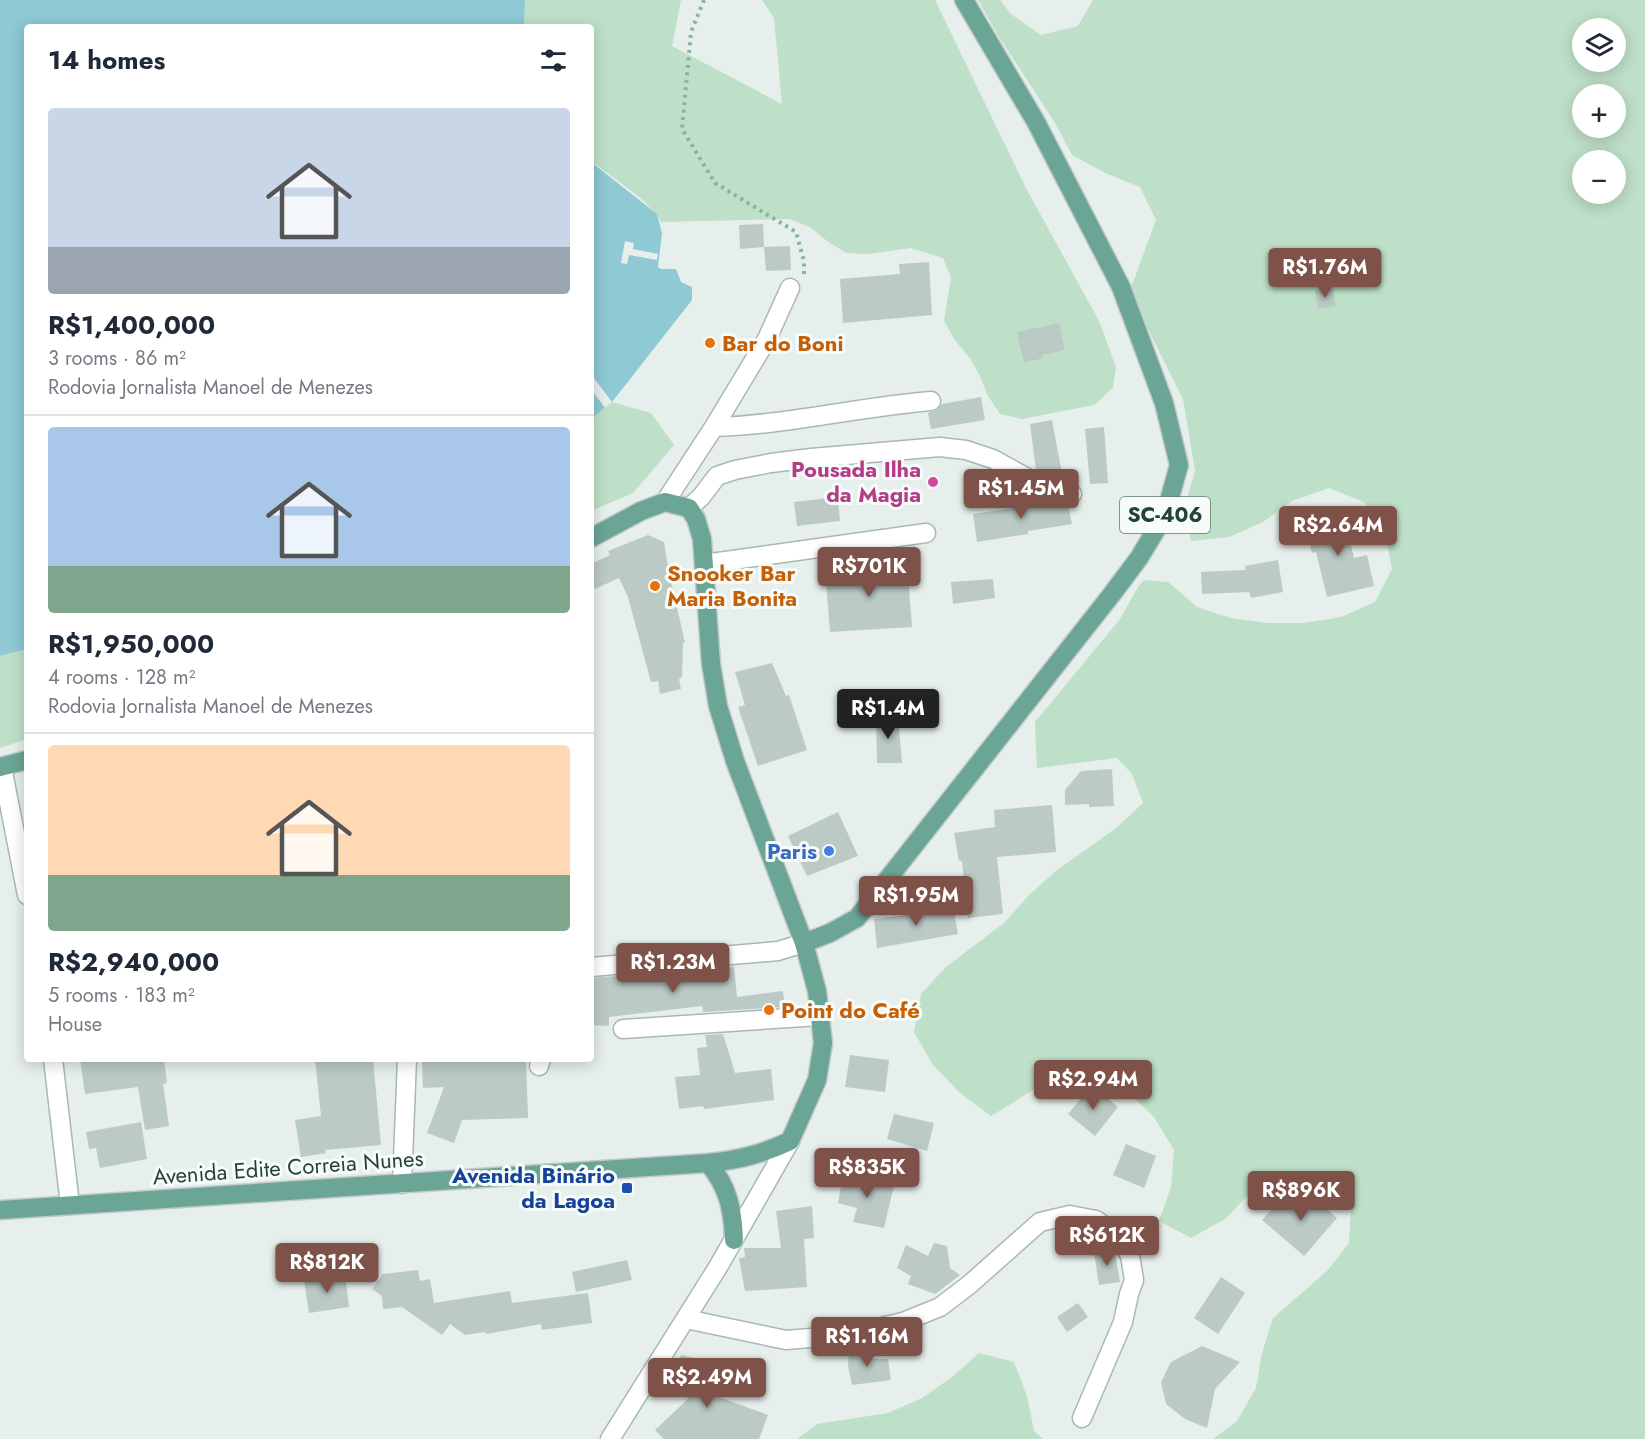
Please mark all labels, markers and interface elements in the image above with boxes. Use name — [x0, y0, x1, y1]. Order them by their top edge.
map controls — [1572, 18, 1626, 204]
button: layers — [1572, 18, 1626, 72]
text: 14 homes — [48, 41, 165, 79]
icon: filters — [537, 44, 570, 77]
button: + — [1572, 84, 1626, 138]
icon: home — [255, 147, 363, 255]
button: − — [1572, 150, 1626, 204]
pin: R$1.76M — [1270, 248, 1380, 299]
text: R$1.76M — [1282, 253, 1368, 282]
text: R$1,400,000 — [48, 306, 215, 344]
place label: Bar do Boni — [722, 327, 844, 359]
marker: Bar do Boni — [703, 336, 717, 350]
text: 3 rooms · 86 m² — [48, 344, 186, 373]
text: Rodovia Jornalista Manoel de Menezes — [48, 373, 373, 402]
place label: Pousada Ilha da Magia — [791, 453, 921, 510]
icon: home — [255, 466, 363, 574]
pin: R$1.45M — [966, 469, 1076, 520]
text: R$1.45M — [978, 474, 1064, 503]
marker: Pousada Ilha da Magia — [926, 475, 940, 489]
road number: SC-406 — [1120, 497, 1210, 533]
pin: R$2.64M — [1283, 506, 1393, 557]
text: R$2.64M — [1293, 511, 1383, 540]
pin: R$701K — [820, 547, 918, 598]
text: R$701K — [832, 552, 906, 581]
place label: Snooker Bar Maria Bonita — [667, 557, 797, 614]
marker: Snooker Bar Maria Bonita — [648, 579, 662, 593]
text: R$1,950,000 — [48, 625, 214, 663]
text: 4 rooms · 128 m² — [48, 663, 196, 692]
pin: R$1.4M — [839, 689, 937, 740]
text: Rodovia Jornalista Manoel de Menezes — [48, 692, 373, 721]
text: R$1.4M — [851, 694, 925, 723]
icon: home — [255, 784, 363, 892]
place label: Paris — [767, 835, 817, 867]
marker: Paris — [822, 844, 836, 858]
pin: R$1.95M — [861, 876, 971, 927]
text: R$1.95M — [873, 881, 959, 910]
text: R$2,940,000 — [48, 943, 219, 981]
pin: R$1.23M — [618, 943, 728, 994]
text: R$1.23M — [630, 948, 716, 977]
text: 5 rooms · 183 m² — [48, 981, 195, 1010]
place label: Point do Café — [781, 994, 920, 1026]
marker: Point do Café — [762, 1003, 776, 1017]
text: House — [48, 1010, 102, 1039]
pin: R$2.94M — [1038, 1060, 1148, 1111]
text: R$2.94M — [1048, 1065, 1138, 1094]
street label: Avenida Edite Correia Nunes — [152, 1142, 424, 1192]
pin: R$835K — [818, 1148, 916, 1199]
text: R$835K — [828, 1153, 906, 1182]
place label: Avenida Binário da Lagoa — [451, 1159, 615, 1216]
pin: R$896K — [1252, 1171, 1350, 1222]
text: R$896K — [1262, 1176, 1340, 1205]
marker: Avenida Binário da Lagoa — [620, 1181, 634, 1195]
pin: R$612K — [1058, 1216, 1156, 1267]
text: R$612K — [1069, 1221, 1145, 1250]
pin: R$812K — [278, 1243, 376, 1294]
text: R$812K — [289, 1248, 365, 1277]
pin: R$1.16M — [812, 1317, 922, 1368]
text: R$1.16M — [825, 1322, 909, 1351]
pin: R$2.49M — [652, 1358, 762, 1409]
text: R$2.49M — [662, 1363, 752, 1392]

